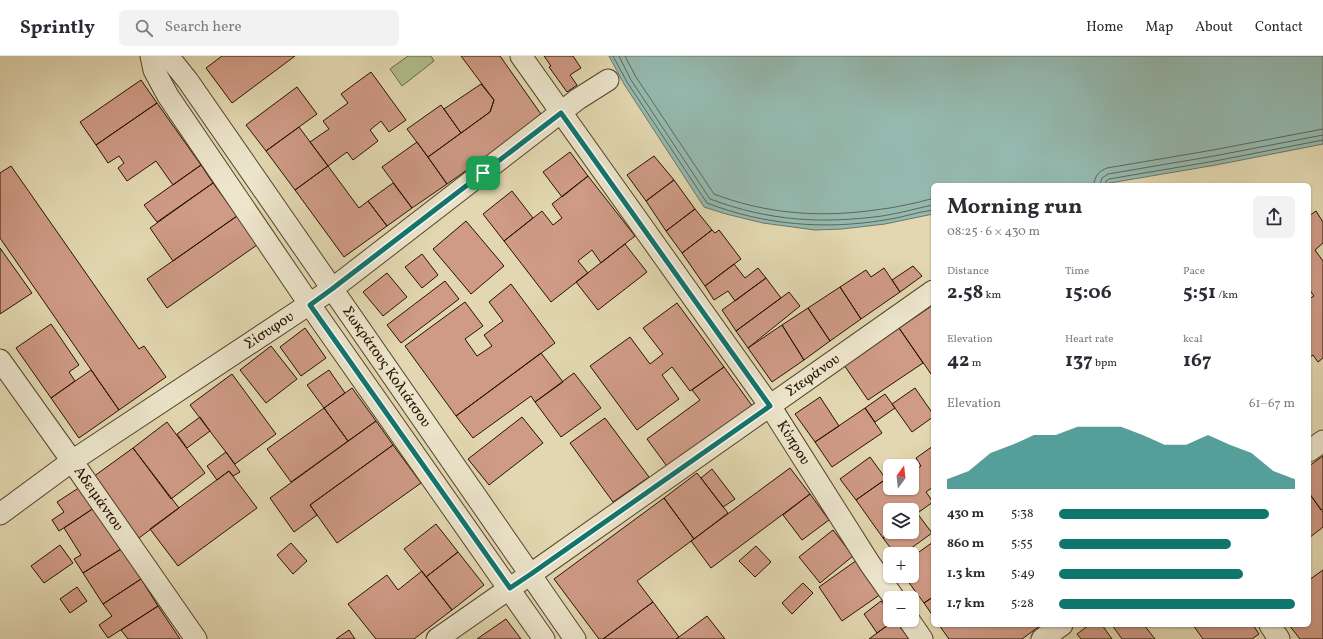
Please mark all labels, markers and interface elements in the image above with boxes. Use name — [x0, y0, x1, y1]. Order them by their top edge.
search box — [119, 10, 399, 46]
text: Sprintly — [20, 15, 95, 41]
icon: search — [133, 17, 155, 39]
text: Search here — [165, 17, 242, 38]
text: Home — [1086, 18, 1123, 37]
text: Map — [1145, 18, 1173, 37]
text: About — [1195, 18, 1233, 37]
text: Contact — [1255, 18, 1303, 37]
pin — [466, 156, 500, 190]
icon: arrive — [472, 162, 494, 184]
text: Morning run — [947, 192, 1082, 223]
button: share — [1253, 196, 1295, 238]
text: 08:25 · 6 × 430 m — [947, 223, 1040, 241]
text: Distance — [947, 264, 989, 279]
text: Time — [1065, 264, 1089, 279]
text: Pace — [1183, 264, 1205, 279]
text: 2.58 — [947, 279, 983, 307]
text: 15:06 — [1065, 279, 1112, 307]
text: 5:51 — [1183, 279, 1216, 307]
text: km — [983, 288, 1001, 303]
text: /km — [1216, 288, 1238, 303]
street label: Σωκράτους Κολιάτσου — [337, 302, 436, 432]
street label: Σίσυφου — [240, 306, 298, 355]
text: Elevation — [947, 332, 993, 347]
text: Heart rate — [1065, 332, 1114, 347]
text: kcal — [1183, 332, 1203, 347]
text: 42 — [947, 347, 970, 375]
text: 137 — [1065, 347, 1093, 375]
text: 167 — [1183, 347, 1212, 375]
street label: Στεφάνου — [781, 349, 844, 402]
text: m — [970, 356, 981, 371]
text: bpm — [1093, 356, 1117, 371]
text: Elevation — [947, 395, 1001, 413]
text: 61–67 m — [1249, 395, 1295, 413]
street label: Κύπρου — [771, 416, 815, 469]
north arrow — [883, 459, 919, 495]
map controls — [883, 459, 919, 627]
street label: Αδειμάντου — [68, 462, 128, 535]
button: layers — [883, 503, 919, 539]
text: 430 m — [947, 505, 984, 523]
text: 5:38 — [1011, 505, 1034, 523]
text: 860 m — [947, 535, 984, 553]
text: 5:55 — [1011, 535, 1033, 553]
button: + — [883, 547, 919, 583]
text: 1.3 km — [947, 565, 985, 583]
text: 5:49 — [1011, 565, 1034, 583]
button: − — [883, 591, 919, 627]
text: 1.7 km — [947, 595, 985, 613]
text: 5:28 — [1011, 595, 1034, 613]

